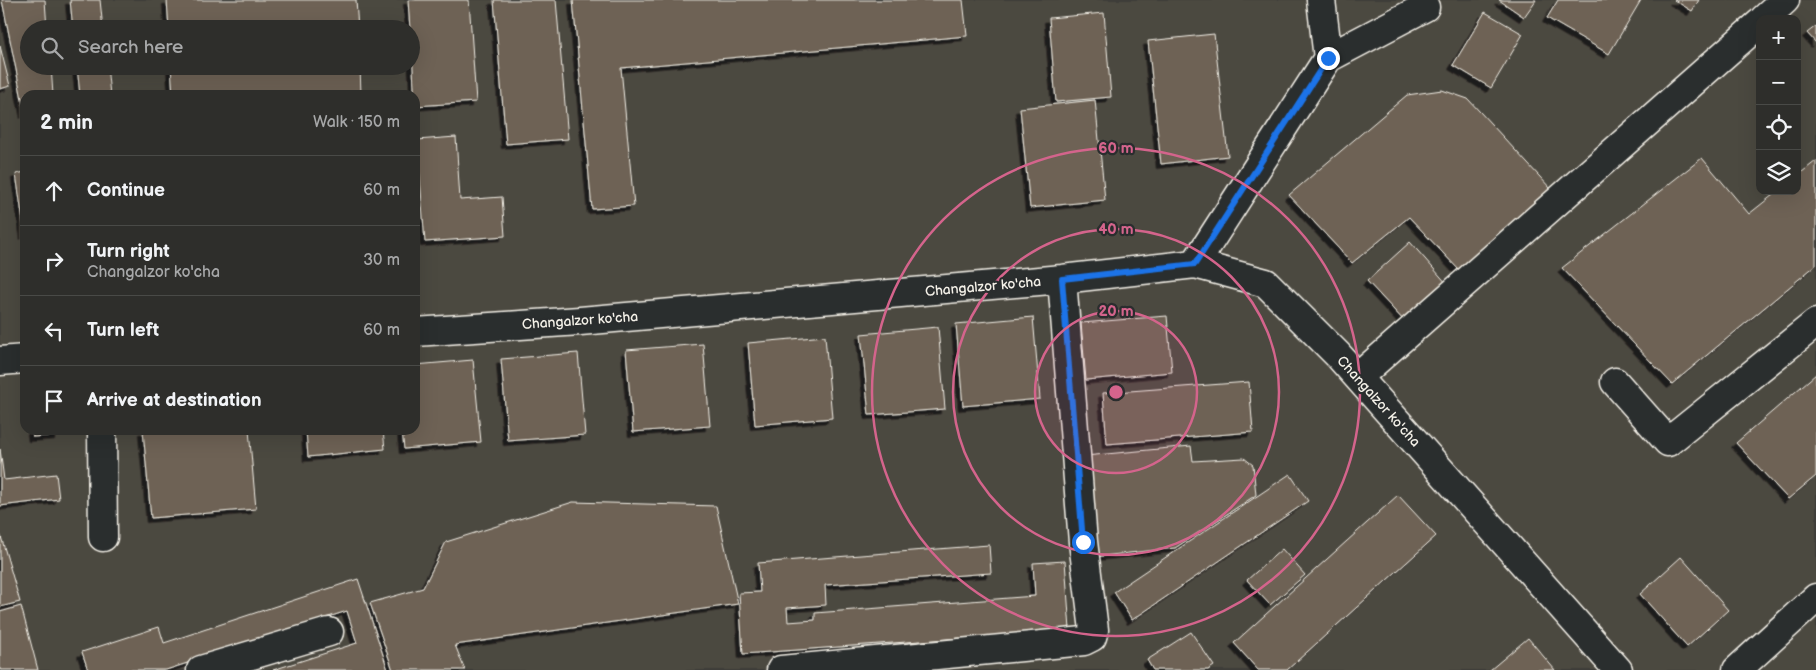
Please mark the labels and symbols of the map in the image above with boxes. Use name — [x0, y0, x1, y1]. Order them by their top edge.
route end — [1317, 47, 1340, 70]
text: 60 m — [1098, 139, 1134, 158]
text: 40 m — [1098, 220, 1134, 239]
street label: Changalzor ko'cha — [924, 273, 1042, 300]
text: 20 m — [1099, 302, 1134, 321]
street label: Changalzor ko'cha — [521, 308, 639, 333]
street label: Changalzor ko'cha — [1333, 352, 1424, 450]
centre of rings — [1107, 383, 1125, 401]
route start — [1072, 531, 1095, 554]

